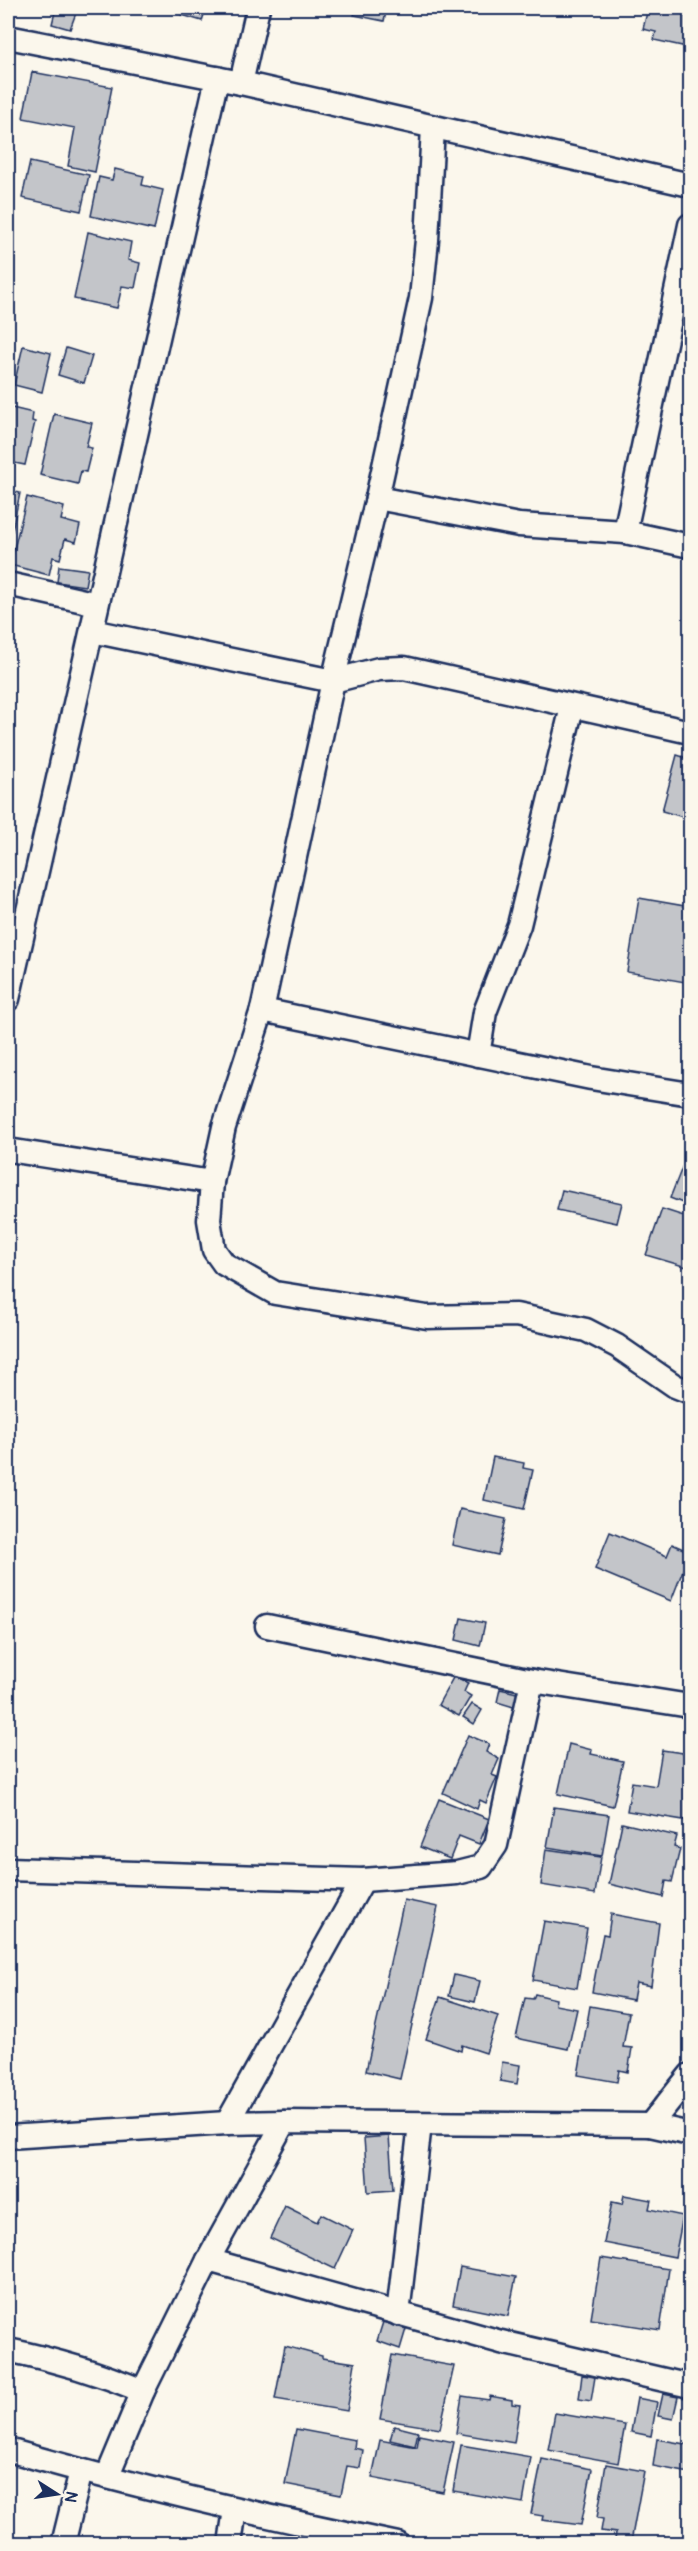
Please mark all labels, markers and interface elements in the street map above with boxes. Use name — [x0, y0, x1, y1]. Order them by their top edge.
north arrow — [27, 2464, 87, 2524]
text: N — [60, 2490, 82, 2504]

